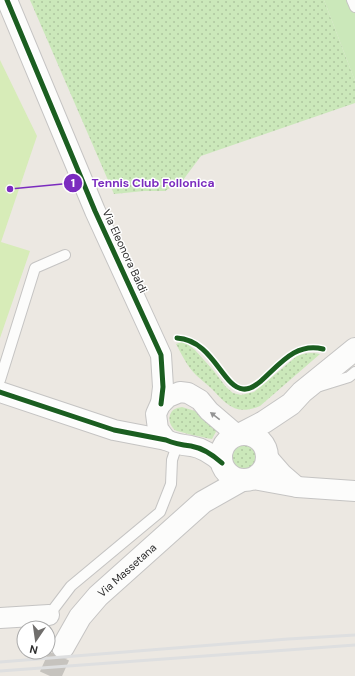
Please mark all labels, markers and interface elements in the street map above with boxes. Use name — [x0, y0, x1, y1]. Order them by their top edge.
callout: Tennis Club Follonica — [63, 171, 222, 195]
text: 1 — [71, 175, 75, 191]
text: Tennis Club Follonica — [91, 175, 215, 191]
street label: Via Eleonora Baldi — [99, 207, 151, 295]
one-way arrow — [209, 411, 220, 420]
street label: Via Massetana — [95, 540, 159, 600]
north arrow — [16, 620, 56, 660]
text: N — [28, 642, 39, 657]

